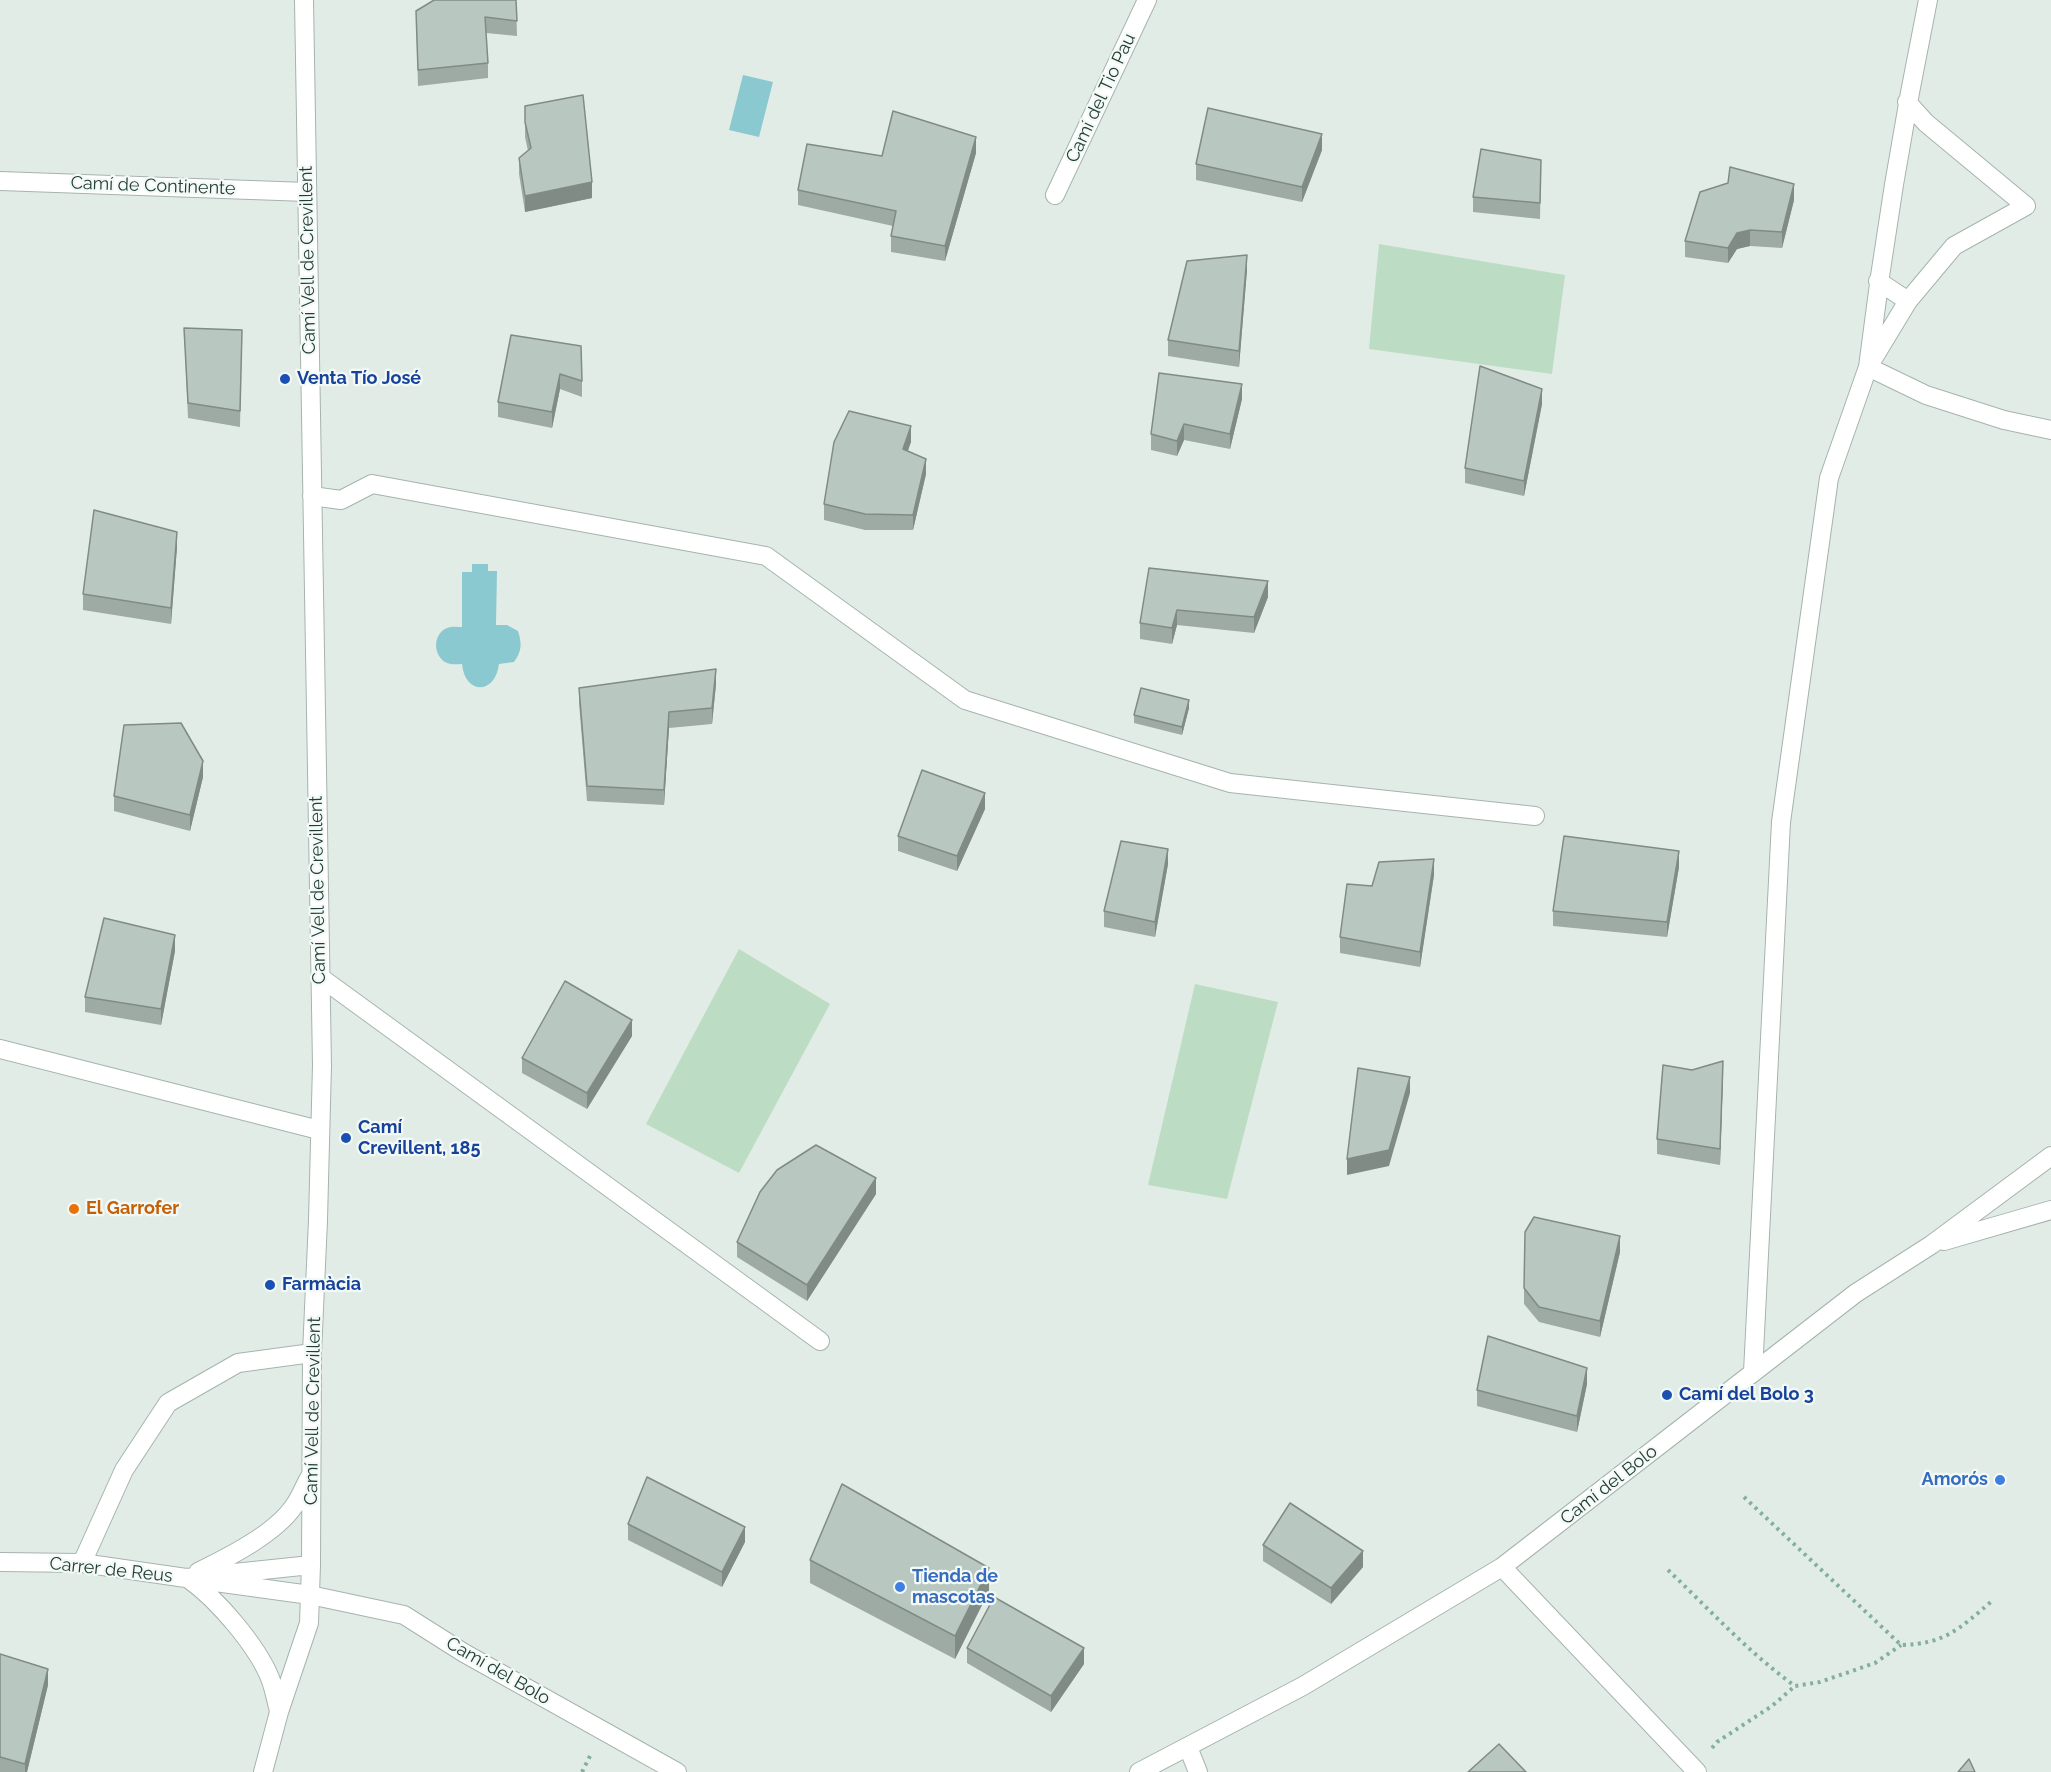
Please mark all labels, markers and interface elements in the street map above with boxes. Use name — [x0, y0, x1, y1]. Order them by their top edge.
street label: Camí del Tio Pau — [1062, 30, 1140, 166]
street label: Camí Vell de Crevillent — [296, 166, 320, 354]
street label: Camí de Continente — [70, 172, 236, 200]
place label: Venta Tío José — [297, 368, 421, 390]
marker: Venta Tío José — [278, 372, 292, 386]
street label: Camí Vell de Crevillent — [306, 796, 330, 984]
place label: Camí Crevillent, 185 — [358, 1117, 480, 1160]
marker: Camí Crevillent, 185 — [339, 1131, 353, 1145]
place label: El Garrofer — [86, 1198, 179, 1220]
marker: El Garrofer — [67, 1202, 81, 1216]
place label: Farmàcia — [282, 1274, 361, 1296]
marker: Farmàcia — [263, 1278, 277, 1292]
street label: Camí Vell de Crevillent — [301, 1317, 325, 1505]
place label: Camí del Bolo 3 — [1679, 1384, 1814, 1406]
marker: Camí del Bolo 3 — [1660, 1388, 1674, 1402]
street label: Camí del Bolo — [1556, 1441, 1662, 1529]
place label: Amorós — [1922, 1469, 1988, 1491]
marker: Amorós — [1993, 1473, 2007, 1487]
street label: Carrer de Reus — [48, 1553, 174, 1587]
place label: Tienda de mascotas — [912, 1566, 998, 1608]
marker: Tienda de mascotas — [893, 1580, 907, 1594]
street label: Camí del Bolo — [442, 1632, 554, 1710]

